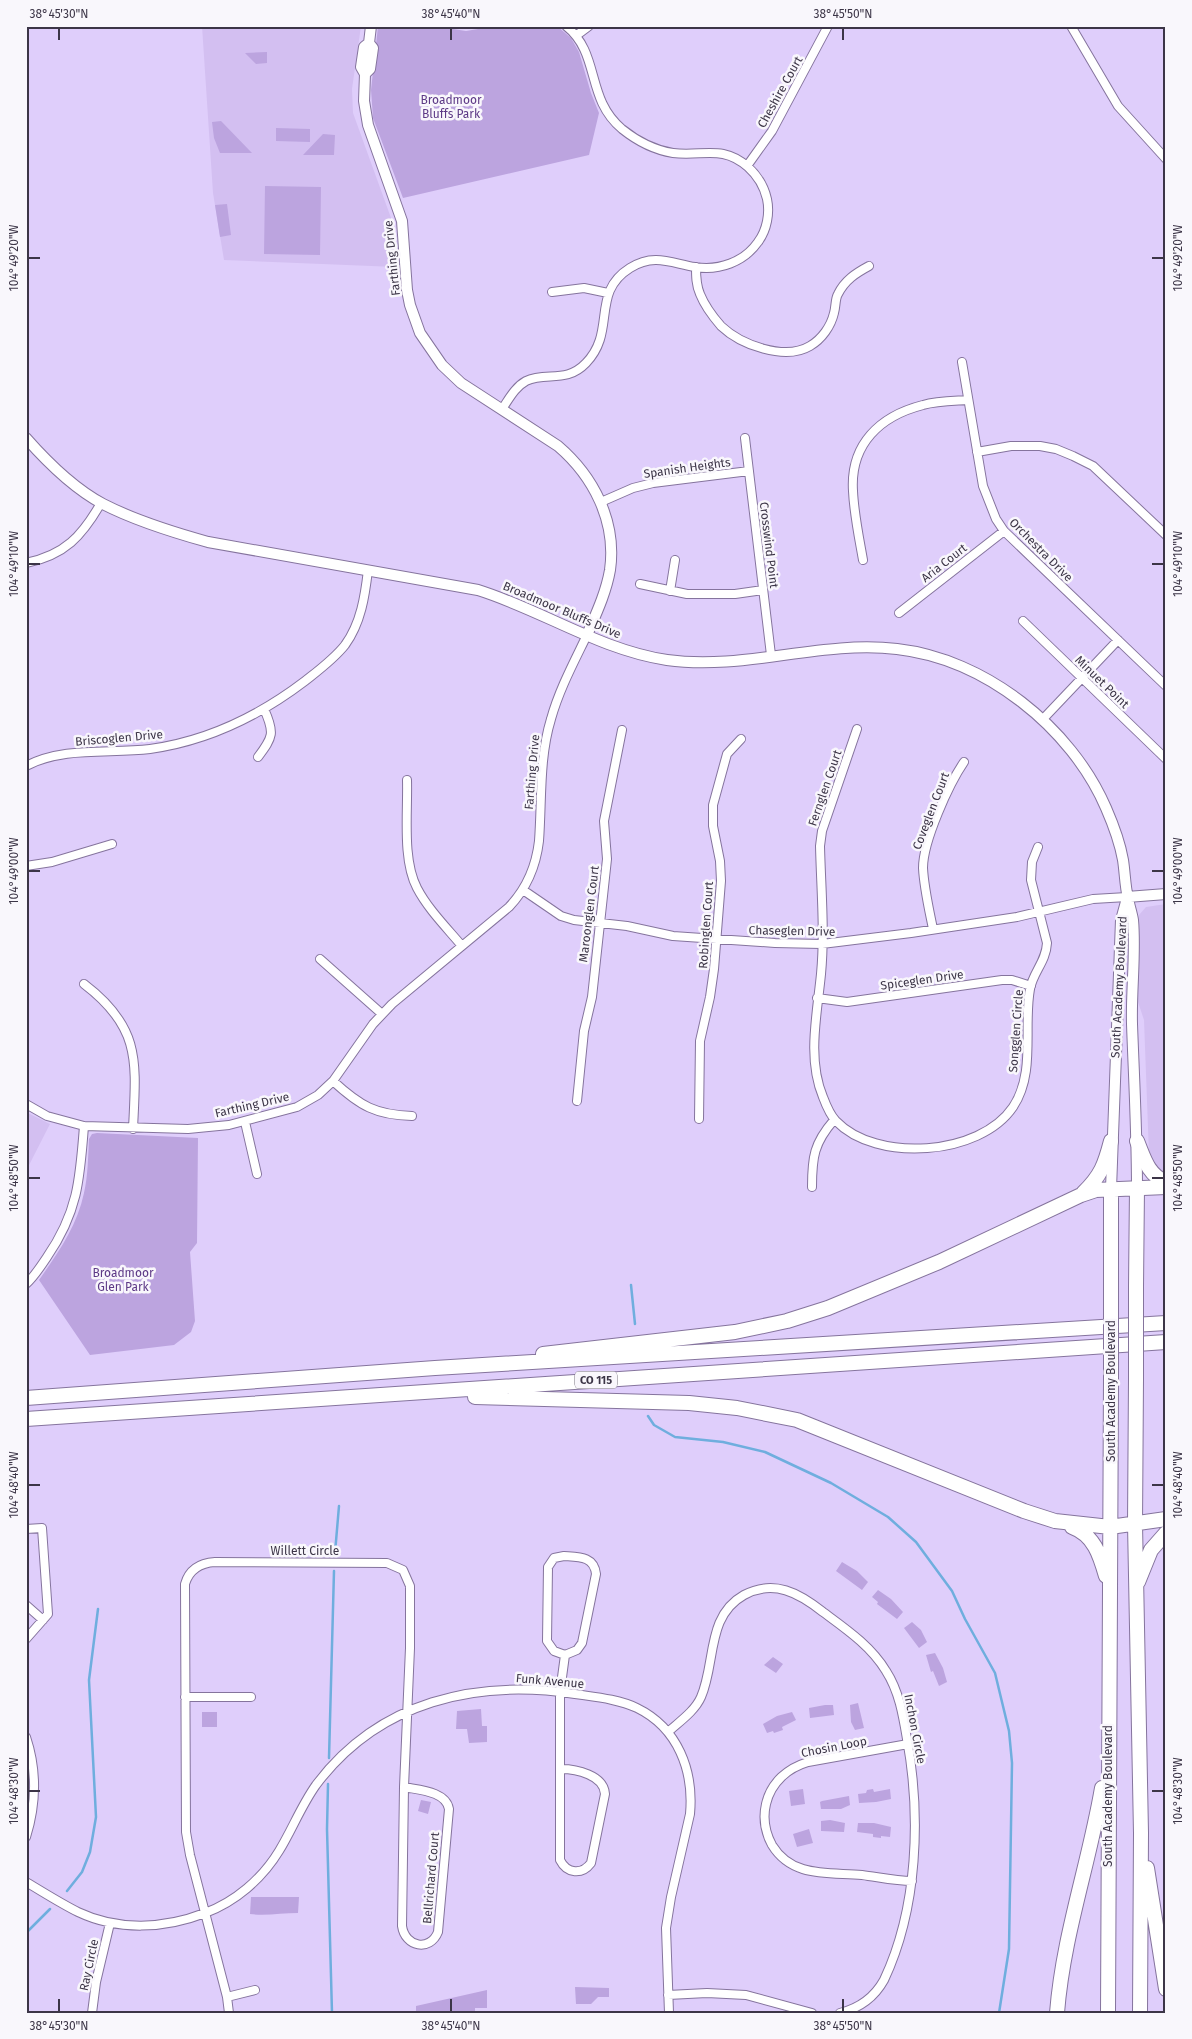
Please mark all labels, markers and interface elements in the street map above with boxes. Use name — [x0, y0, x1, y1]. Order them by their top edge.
text: 38°45'30"N — [30, 7, 88, 21]
text: 38°45'40"N — [422, 7, 480, 21]
text: 38°45'50"N — [814, 7, 873, 21]
street label: Cheshire Court — [755, 53, 806, 130]
park label: Broadmoor Bluffs Park — [420, 93, 482, 121]
street label: Farthing Drive — [381, 220, 403, 296]
text: 104°49'20"W — [7, 224, 21, 291]
text: 104°49'20"W — [1171, 224, 1185, 291]
street label: Spanish Heights — [643, 455, 732, 481]
street label: Crosswind Point — [757, 501, 781, 589]
street label: Orchestra Drive — [1006, 515, 1076, 585]
text: 104°49'10"W — [7, 531, 21, 597]
text: 104°49'10"W — [1171, 531, 1185, 597]
street label: Aria Court — [918, 540, 970, 585]
street label: Broadmoor Bluffs Drive — [501, 579, 623, 641]
street label: Minuet Point — [1072, 653, 1132, 712]
street label: Briscoglen Drive — [75, 727, 163, 749]
street label: Farthing Drive — [522, 734, 542, 810]
street label: Fernglen Court — [805, 747, 845, 828]
street label: Coveglen Court — [910, 770, 952, 852]
text: 104°49'00"W — [7, 837, 21, 905]
text: 104°49'00"W — [1171, 837, 1185, 905]
street label: Maroonglen Court — [576, 864, 602, 963]
street label: Robinglen Court — [696, 880, 716, 969]
street label: South Academy Boulevard — [1108, 916, 1130, 1058]
street label: Chaseglen Drive — [748, 923, 836, 939]
street label: Spiceglen Drive — [880, 967, 964, 993]
street label: Songglen Circle — [1006, 989, 1026, 1073]
street label: Farthing Drive — [214, 1090, 290, 1120]
text: 104°48'50"W — [7, 1144, 21, 1212]
text: 104°48'50"W — [1171, 1144, 1185, 1212]
park label: Broadmoor Glen Park — [92, 1266, 154, 1294]
street label: South Academy Boulevard — [1104, 1320, 1118, 1462]
road number: CO 115 — [575, 1372, 617, 1388]
text: 104°48'40"W — [7, 1451, 21, 1519]
text: 104°48'40"W — [1171, 1451, 1185, 1519]
street label: Willett Circle — [271, 1544, 339, 1558]
street label: Funk Avenue — [515, 1671, 585, 1691]
street label: Inchon Circle — [901, 1693, 929, 1765]
street label: South Academy Boulevard — [1101, 1725, 1115, 1867]
street label: Chosin Loop — [800, 1734, 868, 1760]
text: 104°48'30"W — [7, 1757, 21, 1825]
text: 104°48'30"W — [1171, 1757, 1185, 1825]
street label: Bellrichard Court — [420, 1831, 442, 1925]
street label: Ray Circle — [77, 1938, 101, 1992]
text: 38°45'30"N — [30, 2019, 88, 2033]
text: 38°45'40"N — [422, 2019, 480, 2033]
text: 38°45'50"N — [814, 2019, 873, 2033]

